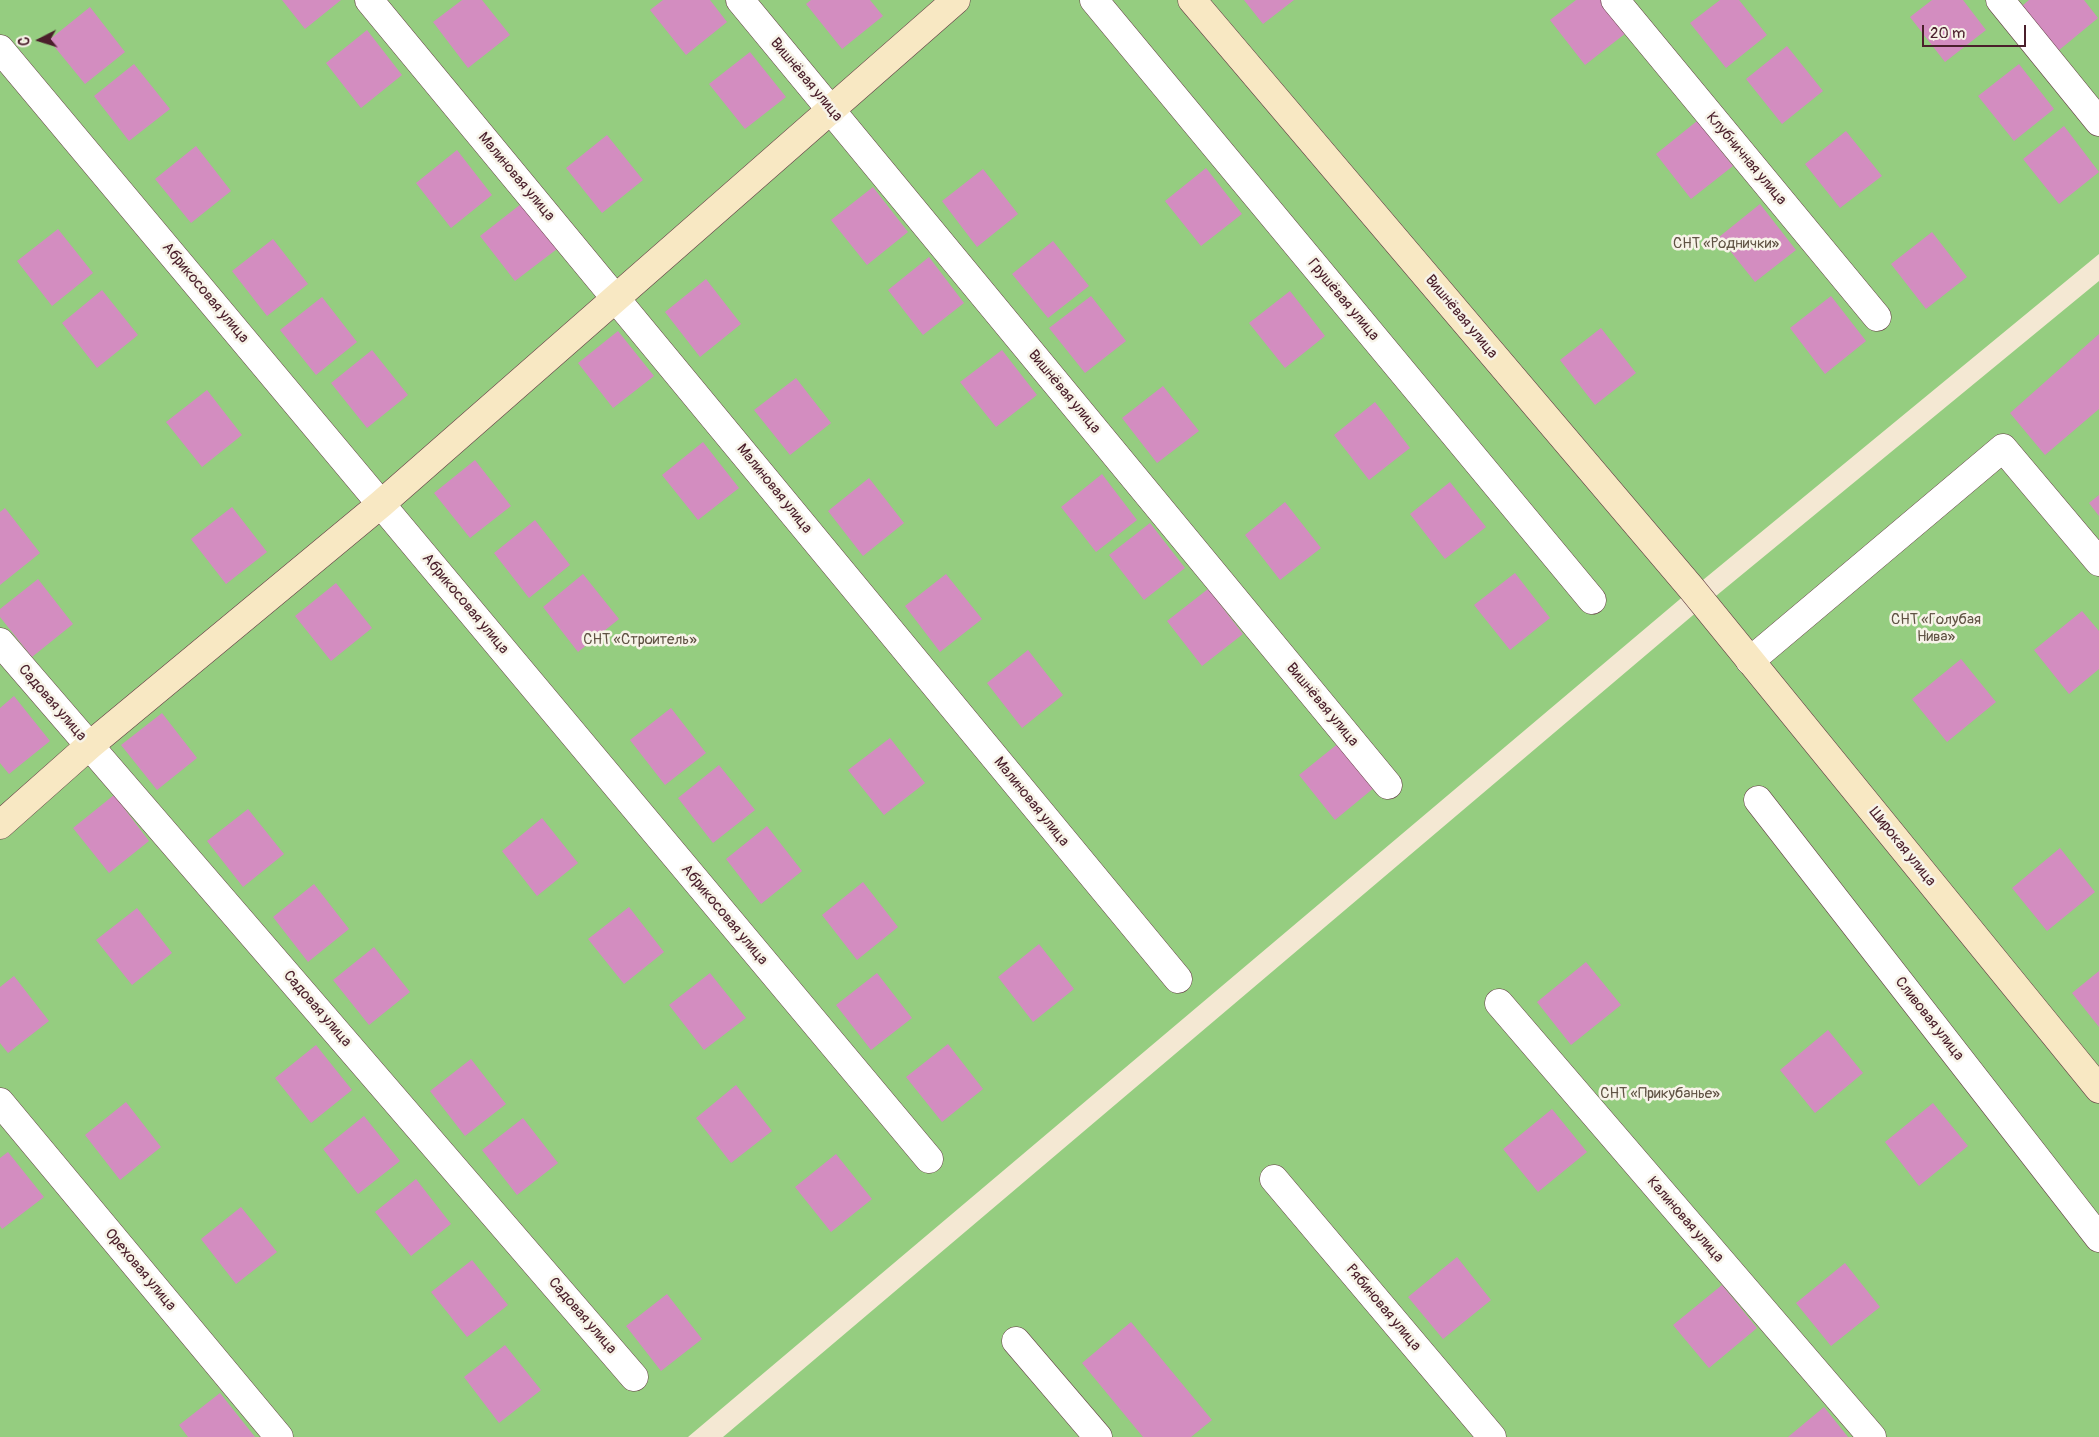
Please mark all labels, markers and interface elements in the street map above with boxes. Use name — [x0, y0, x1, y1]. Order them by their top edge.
north arrow — [15, 15, 65, 65]
scale bar — [1924, 15, 2028, 47]
text: 20 m — [1930, 24, 1965, 43]
street label: Вишнёвая улица — [766, 35, 846, 125]
text: С — [16, 36, 33, 46]
street label: Клубничная улица — [1702, 109, 1790, 209]
street label: Малиновая улица — [474, 129, 558, 225]
park label: СНТ «Роднички» — [1673, 235, 1779, 253]
street label: Абрикосовая улица — [158, 239, 252, 347]
street label: Грушёвая улица — [1304, 255, 1382, 345]
street label: Вишнёвая улица — [1421, 272, 1501, 362]
street label: Вишнёвая улица — [1024, 347, 1104, 437]
street label: Малиновая улица — [732, 441, 816, 537]
street label: Абрикосовая улица — [418, 550, 512, 658]
park label: СНТ «Голубая Нива» — [1891, 611, 1981, 646]
park label: СНТ «Строитель» — [583, 631, 697, 649]
street label: Вишнёвая улица — [1282, 660, 1362, 750]
street label: Садовая улица — [14, 661, 90, 745]
street label: Малиновая улица — [989, 754, 1073, 850]
street label: Широкая улица — [1865, 804, 1939, 890]
street label: Абрикосовая улица — [677, 861, 771, 969]
street label: Садовая улица — [279, 967, 355, 1051]
street label: Сливовая улица — [1891, 974, 1967, 1064]
park label: СНТ «Прикубанье» — [1600, 1085, 1720, 1103]
street label: Калиновая улица — [1643, 1173, 1727, 1267]
street label: Ореховая улица — [100, 1225, 180, 1315]
street label: Рябиновая улица — [1342, 1261, 1424, 1355]
street label: Садовая улица — [544, 1274, 620, 1358]

